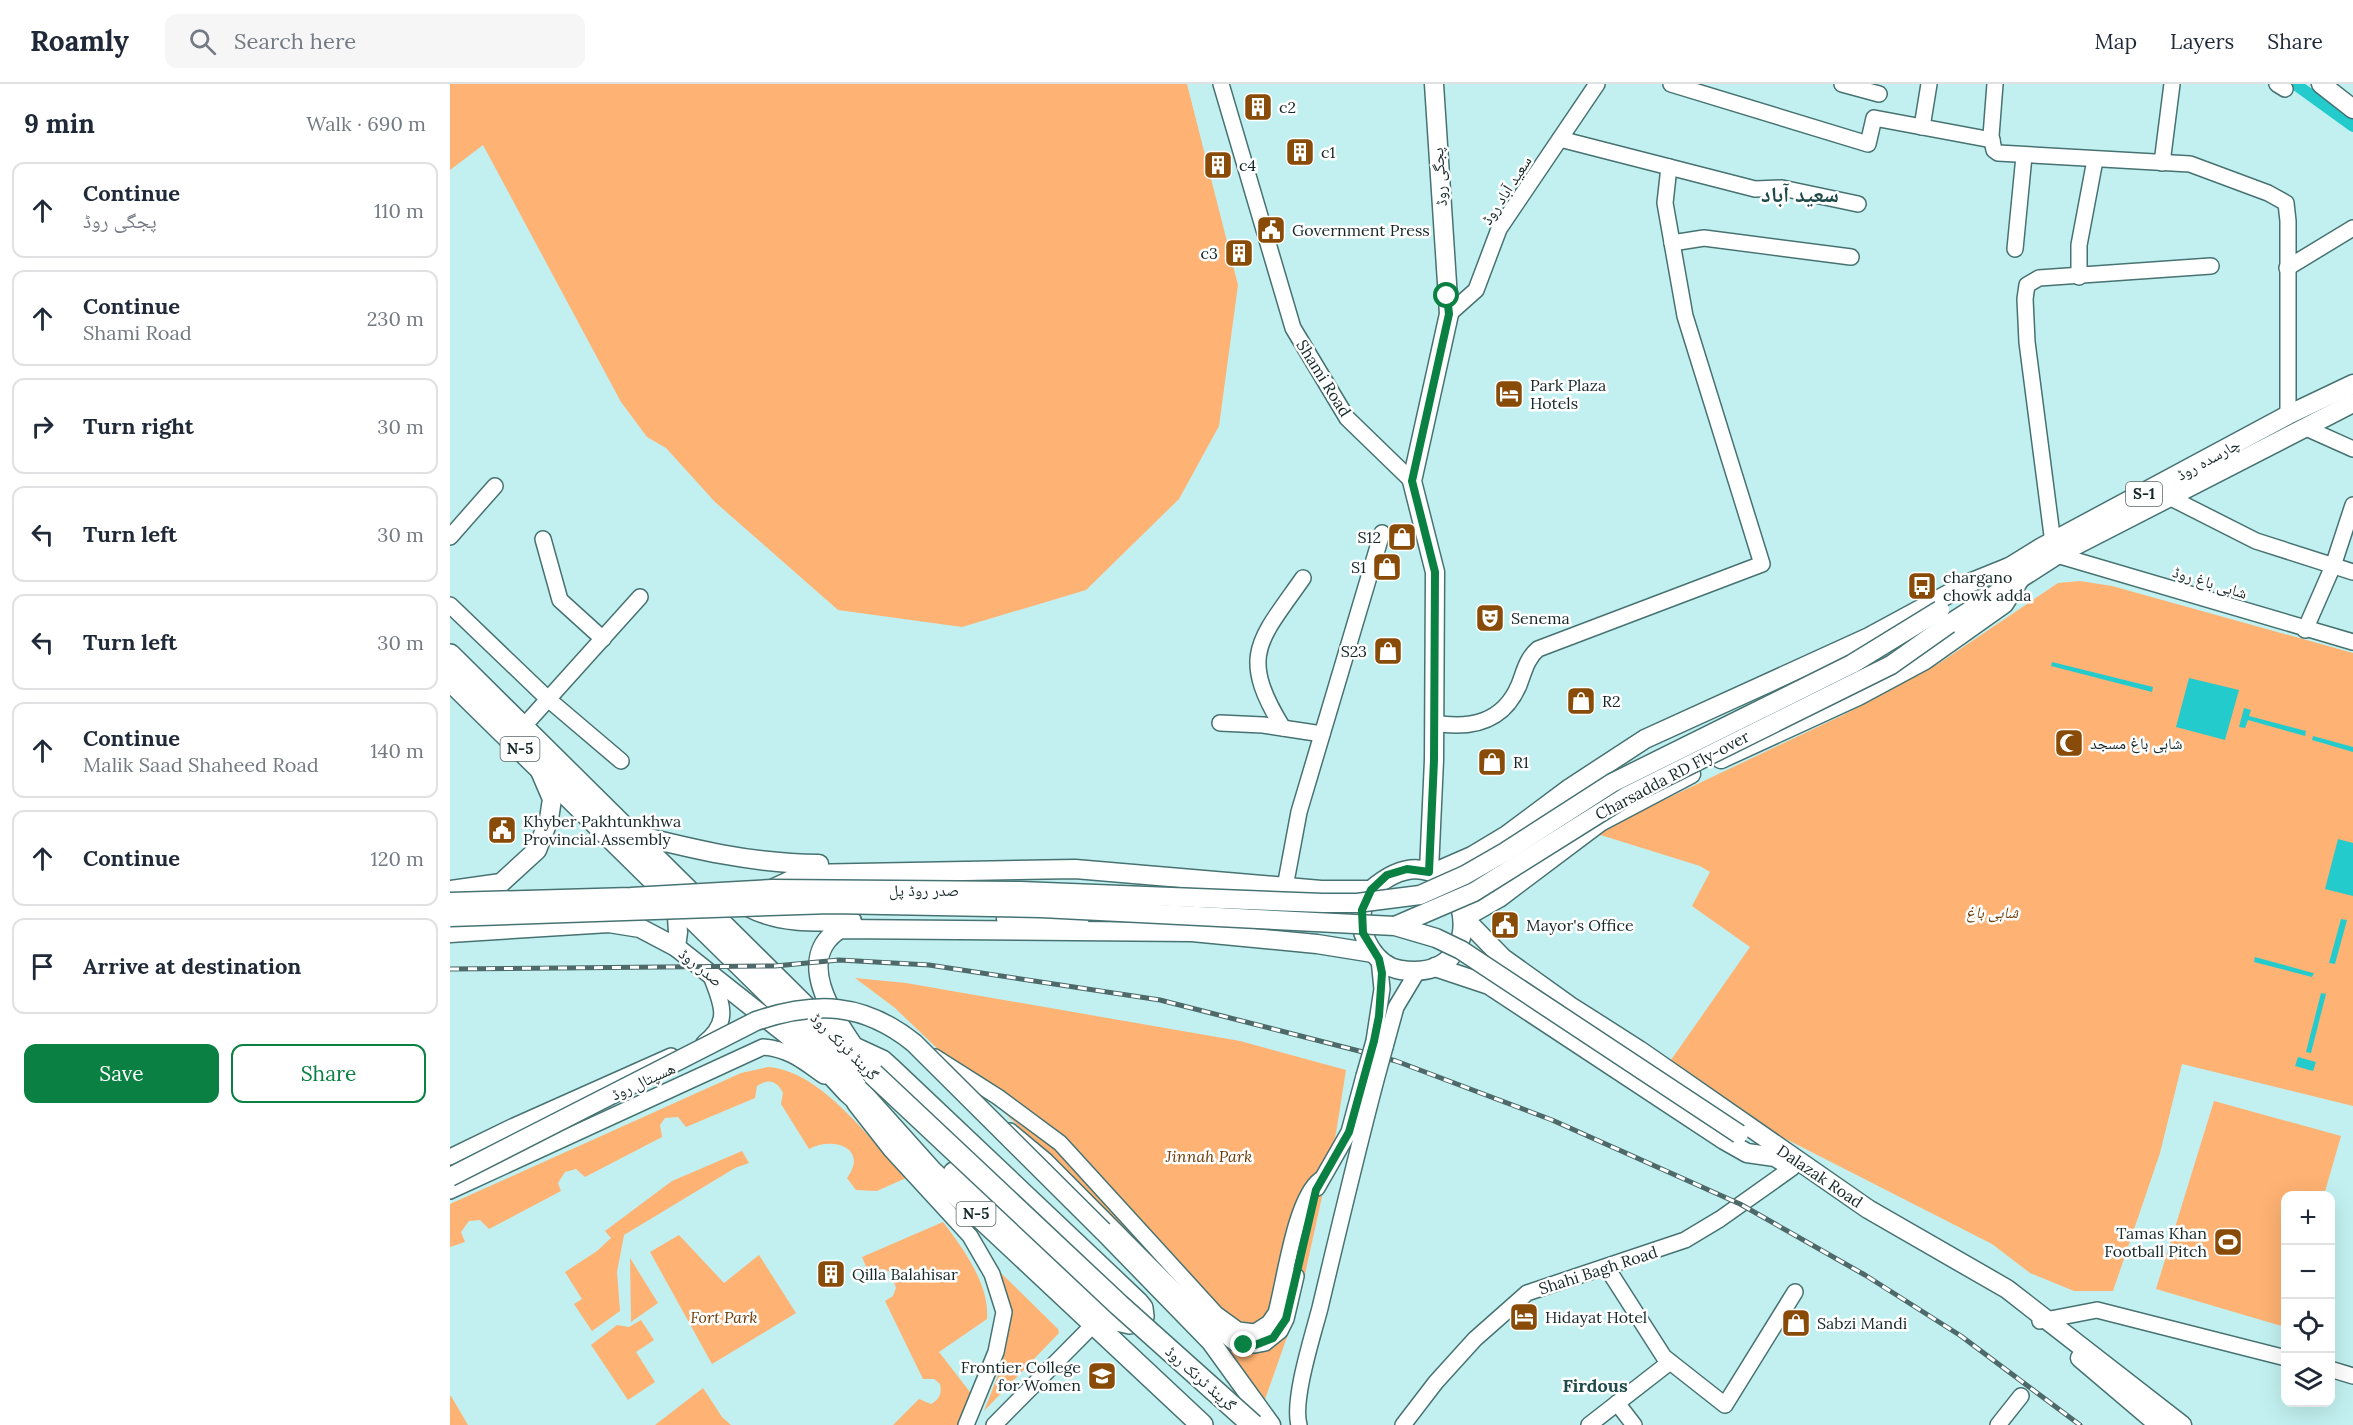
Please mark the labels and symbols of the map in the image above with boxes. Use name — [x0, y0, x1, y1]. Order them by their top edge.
building icon: c2 — [1242, 91, 1274, 123]
place label: c2 — [1279, 97, 1296, 117]
building icon: c1 — [1284, 136, 1316, 168]
place label: c1 — [1321, 142, 1336, 162]
street label: پجگی روڈ — [1427, 147, 1452, 207]
building icon: c4 — [1202, 149, 1234, 181]
street label: سعید آباد روڈ — [1476, 152, 1536, 228]
place label: c4 — [1239, 155, 1257, 175]
district label: سعید آباد — [1761, 180, 1839, 208]
public building icon: Government Press — [1255, 214, 1287, 246]
place label: Government Press — [1292, 220, 1430, 240]
building icon: c3 — [1223, 237, 1255, 269]
place label: c3 — [1201, 243, 1218, 263]
route start — [1433, 282, 1459, 308]
street label: Shami Road — [1292, 336, 1356, 421]
place label: Park Plaza Hotels — [1530, 375, 1606, 413]
hotel icon: Park Plaza Hotels — [1493, 378, 1525, 410]
street label: چارسدہ روڈ — [2173, 433, 2243, 485]
road number: S-1 — [2126, 482, 2162, 506]
shop icon: S12 — [1386, 521, 1418, 553]
place label: S12 — [1358, 527, 1381, 547]
shop icon: S1 — [1371, 551, 1403, 583]
place label: S1 — [1351, 557, 1366, 577]
street label: شاہی باغ روڈ — [2170, 561, 2250, 604]
place label: chargano chowk adda — [1943, 567, 2032, 605]
bus stop icon: chargano chowk adda — [1906, 570, 1938, 602]
theatre icon: Senema — [1474, 602, 1506, 634]
place label: Senema — [1511, 608, 1570, 628]
shop icon: S23 — [1372, 635, 1404, 667]
place label: S23 — [1341, 641, 1367, 661]
shop icon: R2 — [1565, 685, 1597, 717]
place label: R2 — [1602, 691, 1621, 711]
street label: Charsadda RD Fly-over — [1592, 726, 1753, 824]
mosque icon: شاہی باغ مسجد — [2053, 727, 2085, 759]
place label: شاہی باغ مسجد — [2090, 733, 2183, 754]
road number: N-5 — [500, 737, 540, 761]
shop icon: R1 — [1476, 746, 1508, 778]
place label: R1 — [1513, 752, 1529, 772]
place label: Khyber Pakhtunkhwa Provincial Assembly — [523, 811, 681, 849]
public building icon: Khyber Pakhtunkhwa Provincial Assembly — [486, 814, 518, 846]
street label: صدر روڈ پل — [889, 880, 959, 901]
park label: شاہی باغ — [1966, 902, 2019, 923]
public building icon: Mayor's Office — [1489, 909, 1521, 941]
place label: Mayor's Office — [1526, 915, 1634, 935]
street label: صدر روڈ — [675, 943, 727, 991]
street label: گرینڈ ٹرنک روڈ — [807, 1008, 884, 1085]
street label: ھسپتال روڈ — [608, 1057, 679, 1105]
street label: Dalazak Road — [1773, 1140, 1867, 1212]
park label: Jinnah Park — [1165, 1146, 1252, 1166]
road number: N-5 — [956, 1202, 996, 1226]
place label: Tamas Khan Football Pitch — [2104, 1223, 2207, 1261]
sports icon: Tamas Khan Football Pitch — [2212, 1226, 2244, 1258]
street label: Shahi Bagh Road — [1536, 1241, 1660, 1299]
building icon: Qilla Balahisar — [815, 1258, 847, 1290]
place label: Qilla Balahisar — [852, 1264, 958, 1284]
hotel icon: Hidayat Hotel — [1508, 1301, 1540, 1333]
park label: Fort Park — [690, 1307, 758, 1327]
place label: Hidayat Hotel — [1545, 1307, 1647, 1327]
shop icon: Sabzi Mandi — [1780, 1307, 1812, 1339]
place label: Sabzi Mandi — [1817, 1313, 1907, 1333]
route end — [1230, 1331, 1256, 1357]
street label: گرینڈ ٹرنک روڈ — [1161, 1341, 1241, 1415]
place label: Frontier College for Women — [961, 1357, 1081, 1395]
school or university icon: Frontier College for Women — [1086, 1360, 1118, 1392]
district label: Firdous — [1562, 1374, 1628, 1397]

